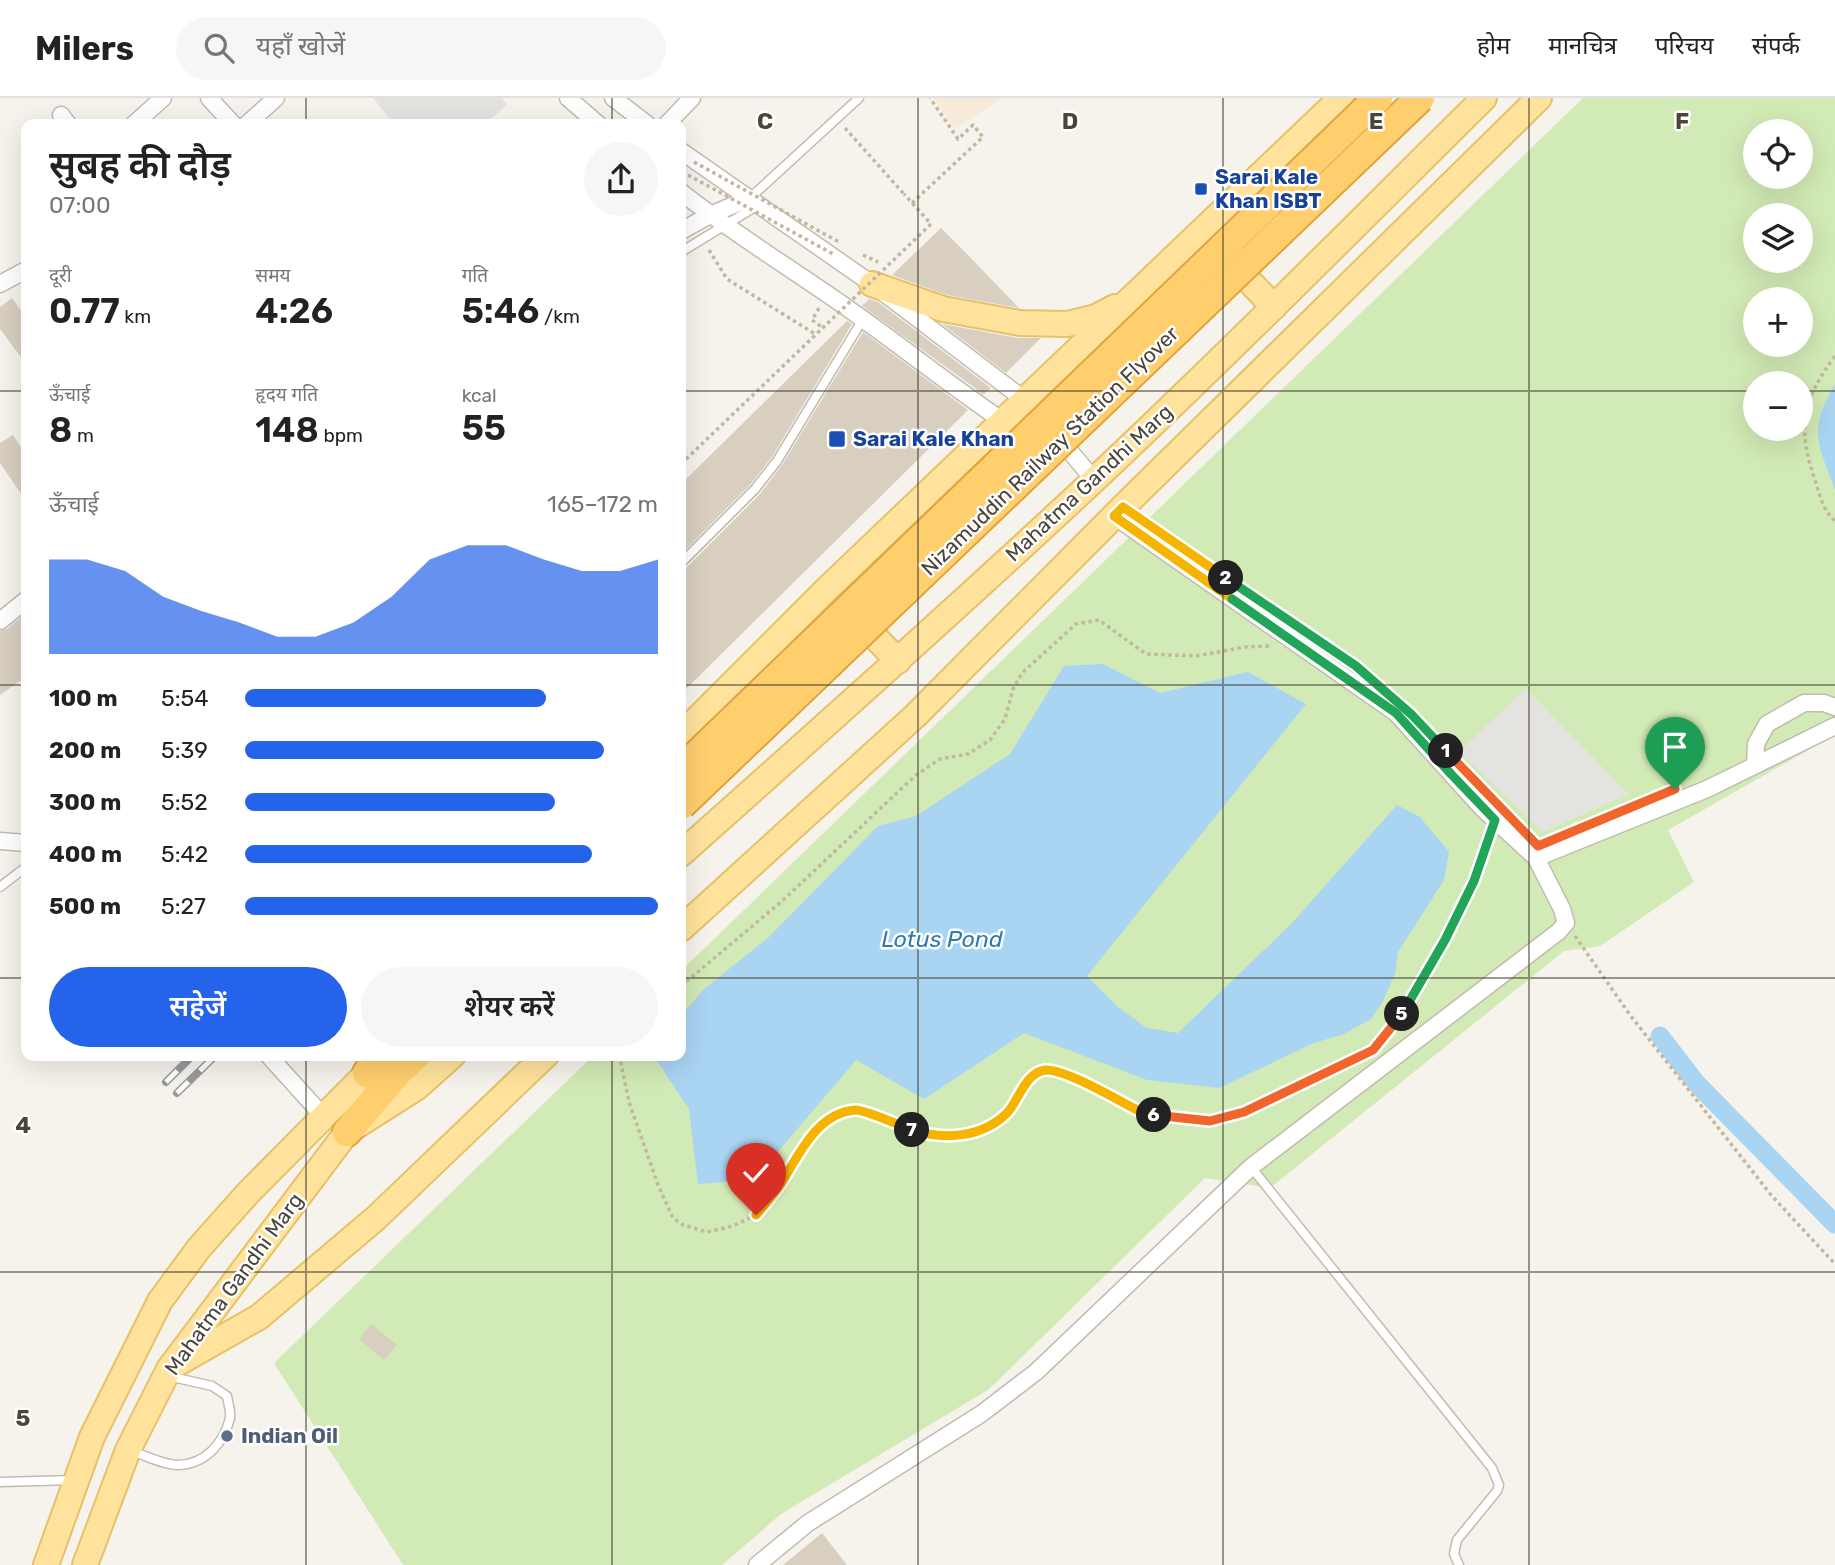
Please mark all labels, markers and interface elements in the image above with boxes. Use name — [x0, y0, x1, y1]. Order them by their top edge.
search box — [176, 17, 666, 80]
text: Milers — [35, 29, 134, 68]
icon: search — [200, 29, 238, 67]
text: यहाँ खोजें — [256, 31, 345, 62]
text: होम — [1477, 32, 1510, 60]
text: मानचित्र — [1548, 32, 1617, 60]
text: परिचय — [1655, 32, 1714, 60]
text: संपर्क — [1752, 32, 1800, 60]
text: C — [757, 107, 773, 135]
text: D — [1062, 107, 1078, 135]
text: E — [1369, 107, 1383, 135]
text: F — [1675, 107, 1689, 135]
map controls — [1743, 119, 1813, 441]
button: locate — [1743, 119, 1813, 189]
text: सुबह की दौड़ — [49, 142, 231, 188]
button: share — [584, 142, 658, 216]
place label: Sarai Kale Khan ISBT — [1215, 164, 1322, 213]
marker: Sarai Kale Khan ISBT — [1193, 181, 1209, 197]
text: 07:00 — [49, 191, 111, 219]
button: layers — [1743, 203, 1813, 273]
text: दूरी — [49, 264, 72, 287]
text: समय — [255, 264, 291, 287]
text: गति — [462, 264, 488, 287]
button: + — [1743, 287, 1813, 357]
text: 0.77 — [49, 290, 120, 332]
text: 4:26 — [255, 290, 333, 332]
text: 5:46 — [462, 290, 539, 332]
text: km — [120, 305, 151, 328]
text: /km — [539, 305, 580, 328]
street label: Nizamuddin Railway Station Flyover — [916, 321, 1184, 581]
button: − — [1743, 371, 1813, 441]
text: ऊँचाई — [49, 383, 90, 406]
text: हृदय गति — [255, 383, 318, 406]
text: kcal — [462, 384, 497, 407]
street label: Mahatma Gandhi Marg — [1000, 399, 1177, 566]
text: 55 — [462, 407, 506, 449]
text: 8 — [49, 409, 72, 451]
text: 148 — [255, 409, 319, 451]
text: m — [72, 424, 94, 447]
text: bpm — [319, 424, 363, 447]
place label: Sarai Kale Khan — [853, 426, 1014, 451]
marker: Sarai Kale Khan — [827, 429, 847, 449]
text: ऊँचाई — [49, 490, 99, 518]
text: 165–172 m — [547, 490, 658, 518]
pin: 2 — [1208, 560, 1244, 596]
text: 2 — [1219, 566, 1232, 589]
text: 100 m — [49, 684, 118, 712]
text: 5:54 — [161, 684, 209, 712]
pin — [1645, 717, 1705, 789]
icon: arrive — [1656, 728, 1694, 766]
pin: 1 — [1428, 734, 1464, 768]
text: 200 m — [49, 736, 121, 764]
text: 5:39 — [161, 736, 208, 764]
text: 1 — [1441, 739, 1450, 762]
text: 300 m — [49, 788, 121, 816]
text: 5:52 — [161, 788, 208, 816]
text: 400 m — [49, 840, 122, 868]
text: 5:42 — [161, 840, 208, 868]
text: 500 m — [49, 892, 121, 920]
text: 5:27 — [161, 892, 206, 920]
water label: Lotus Pond — [881, 925, 1003, 953]
button: सहेजें — [49, 967, 347, 1047]
button: शेयर करें — [361, 967, 658, 1047]
pin: 5 — [1384, 996, 1420, 1032]
text: 5 — [1395, 1002, 1408, 1025]
pin: 6 — [1136, 1098, 1172, 1132]
text: 6 — [1147, 1103, 1160, 1126]
text: 4 — [15, 1111, 31, 1139]
pin: 7 — [894, 1112, 930, 1148]
text: 7 — [906, 1118, 917, 1141]
pin — [726, 1143, 786, 1215]
icon: check — [737, 1154, 775, 1192]
street label: Mahatma Gandhi Marg — [159, 1188, 308, 1380]
text: 5 — [16, 1404, 31, 1432]
place label: Indian Oil — [241, 1423, 338, 1448]
marker: Indian Oil — [219, 1428, 235, 1444]

